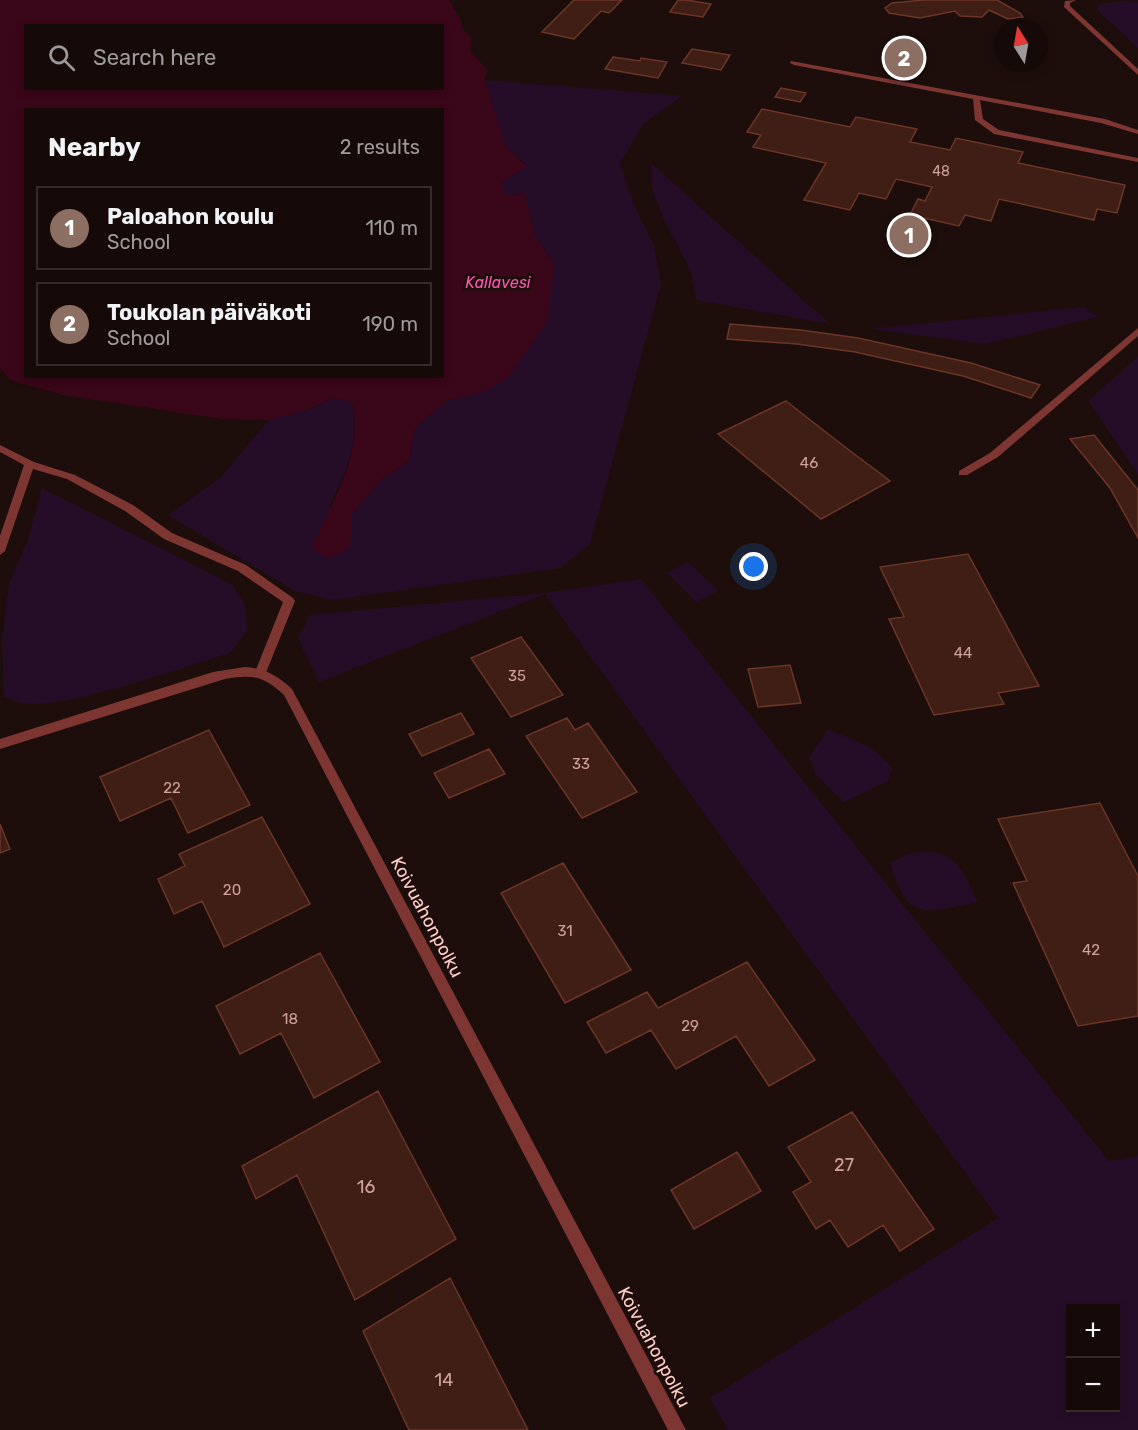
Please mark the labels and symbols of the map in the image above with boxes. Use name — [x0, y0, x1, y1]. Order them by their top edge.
north arrow — [994, 18, 1048, 72]
pin: 2 — [884, 36, 924, 80]
house number: 48 — [932, 163, 950, 180]
pin: 1 — [890, 212, 928, 258]
water label: Kallavesi — [465, 273, 532, 292]
house number: 46 — [800, 454, 818, 472]
your location — [739, 552, 768, 581]
house number: 44 — [954, 644, 972, 662]
house number: 35 — [508, 667, 526, 685]
house number: 33 — [572, 755, 590, 773]
house number: 22 — [163, 779, 181, 797]
street label: Koivuahonpolku — [386, 853, 468, 981]
house number: 20 — [223, 881, 241, 899]
house number: 31 — [557, 922, 573, 940]
house number: 42 — [1082, 941, 1100, 959]
house number: 18 — [282, 1010, 298, 1028]
house number: 29 — [681, 1017, 699, 1035]
house number: 27 — [834, 1154, 854, 1176]
house number: 16 — [357, 1176, 375, 1198]
street label: Koivuahonpolku — [613, 1283, 695, 1411]
house number: 14 — [435, 1369, 453, 1391]

